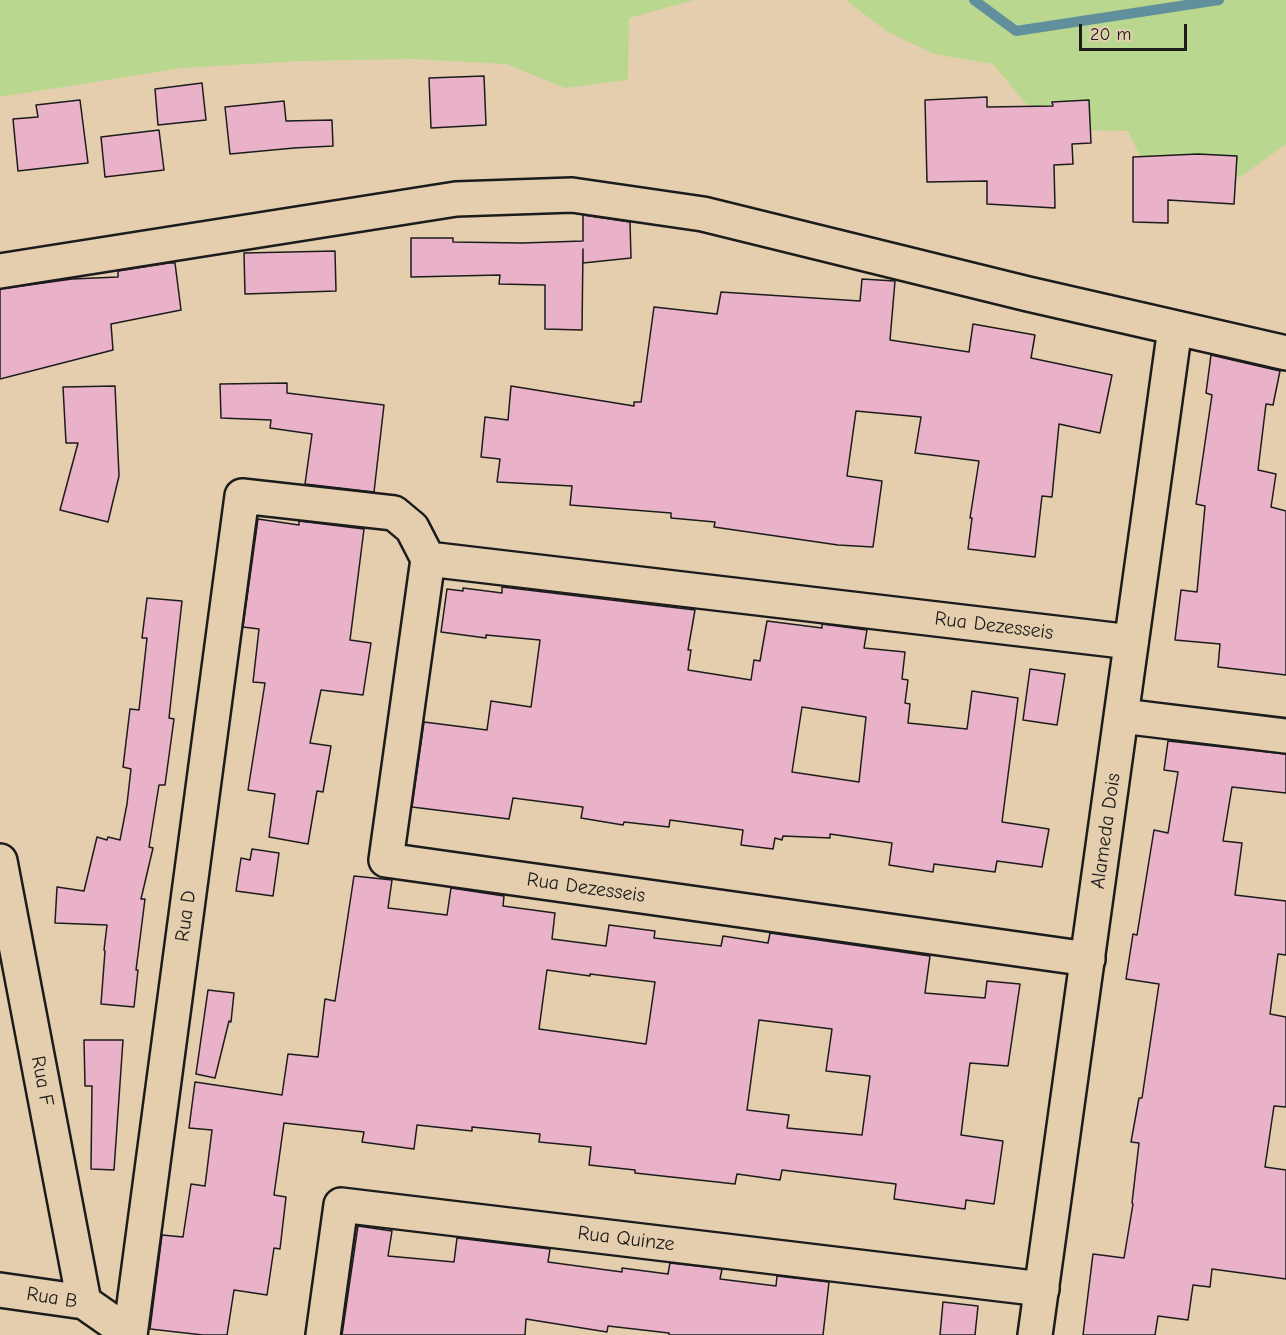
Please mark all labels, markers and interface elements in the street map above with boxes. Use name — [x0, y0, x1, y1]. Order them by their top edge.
scale bar — [1082, 12, 1190, 50]
text: 20 m — [1090, 24, 1131, 45]
street label: Rua Dezesseis — [933, 607, 1055, 645]
street label: Alameda Dois — [1086, 772, 1126, 890]
street label: Rua Dezesseis — [525, 868, 647, 908]
street label: Rua D — [171, 889, 201, 943]
street label: Rua F — [25, 1054, 59, 1108]
street label: Rua Quinze — [576, 1221, 676, 1257]
street label: Rua B — [25, 1282, 79, 1314]

